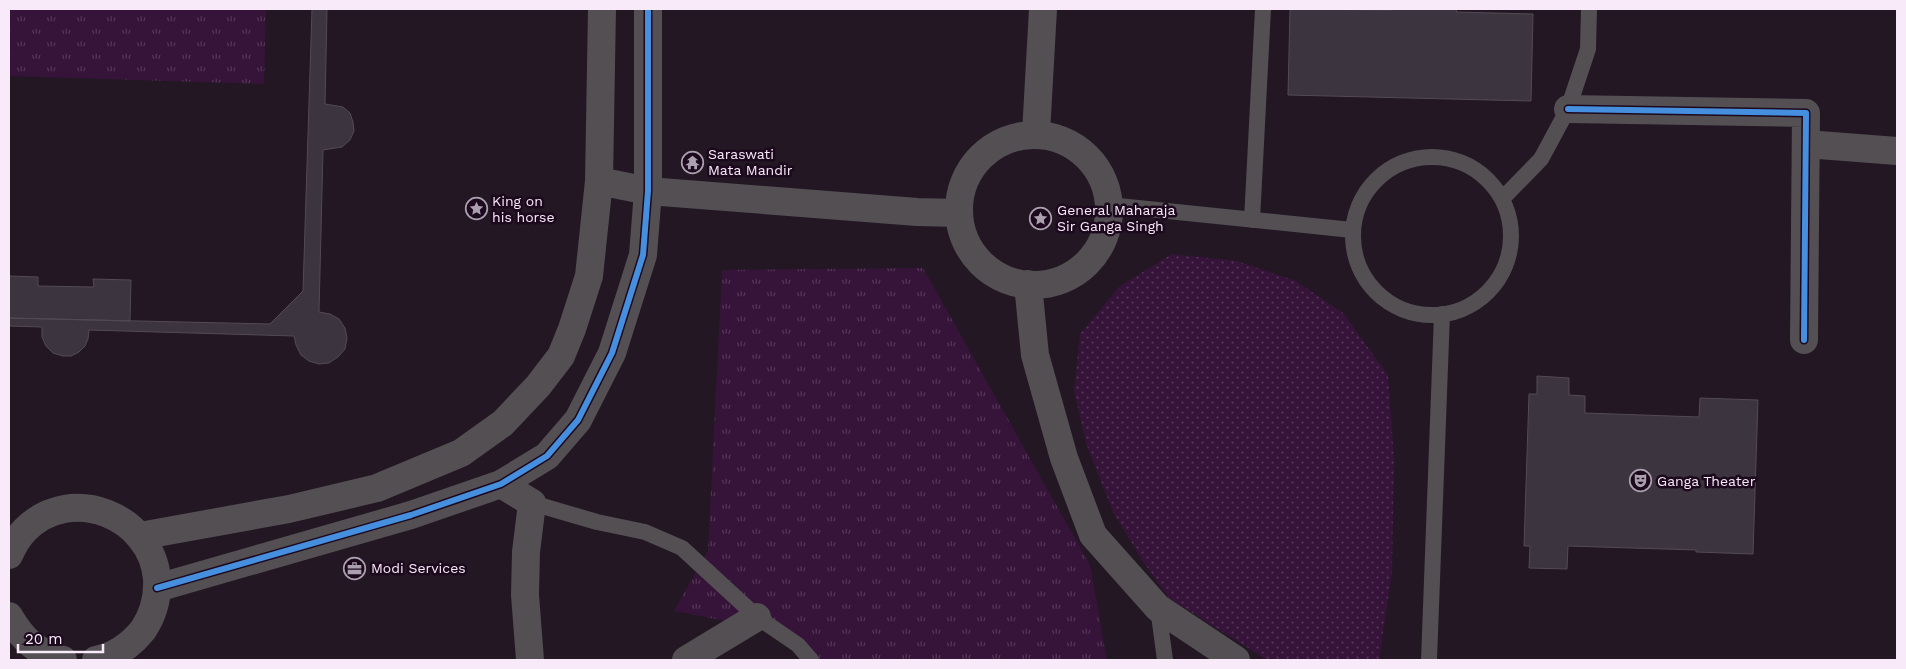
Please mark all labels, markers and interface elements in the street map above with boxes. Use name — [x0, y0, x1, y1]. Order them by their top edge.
place label: Saraswati Mata Mandir — [708, 146, 793, 178]
temple icon: Saraswati Mata Mandir — [680, 150, 704, 174]
place label: King on his horse — [492, 193, 554, 225]
place icon: King on his horse — [464, 197, 488, 221]
place label: General Maharaja Sir Ganga Singh — [1057, 202, 1176, 234]
place icon: General Maharaja Sir Ganga Singh — [1029, 206, 1053, 230]
theatre icon: Ganga Theater — [1629, 469, 1653, 493]
place label: Ganga Theater — [1657, 473, 1756, 489]
office icon: Modi Services — [343, 556, 367, 580]
place label: Modi Services — [371, 560, 466, 576]
scale bar — [18, 622, 102, 654]
text: 20 m — [25, 630, 63, 648]

